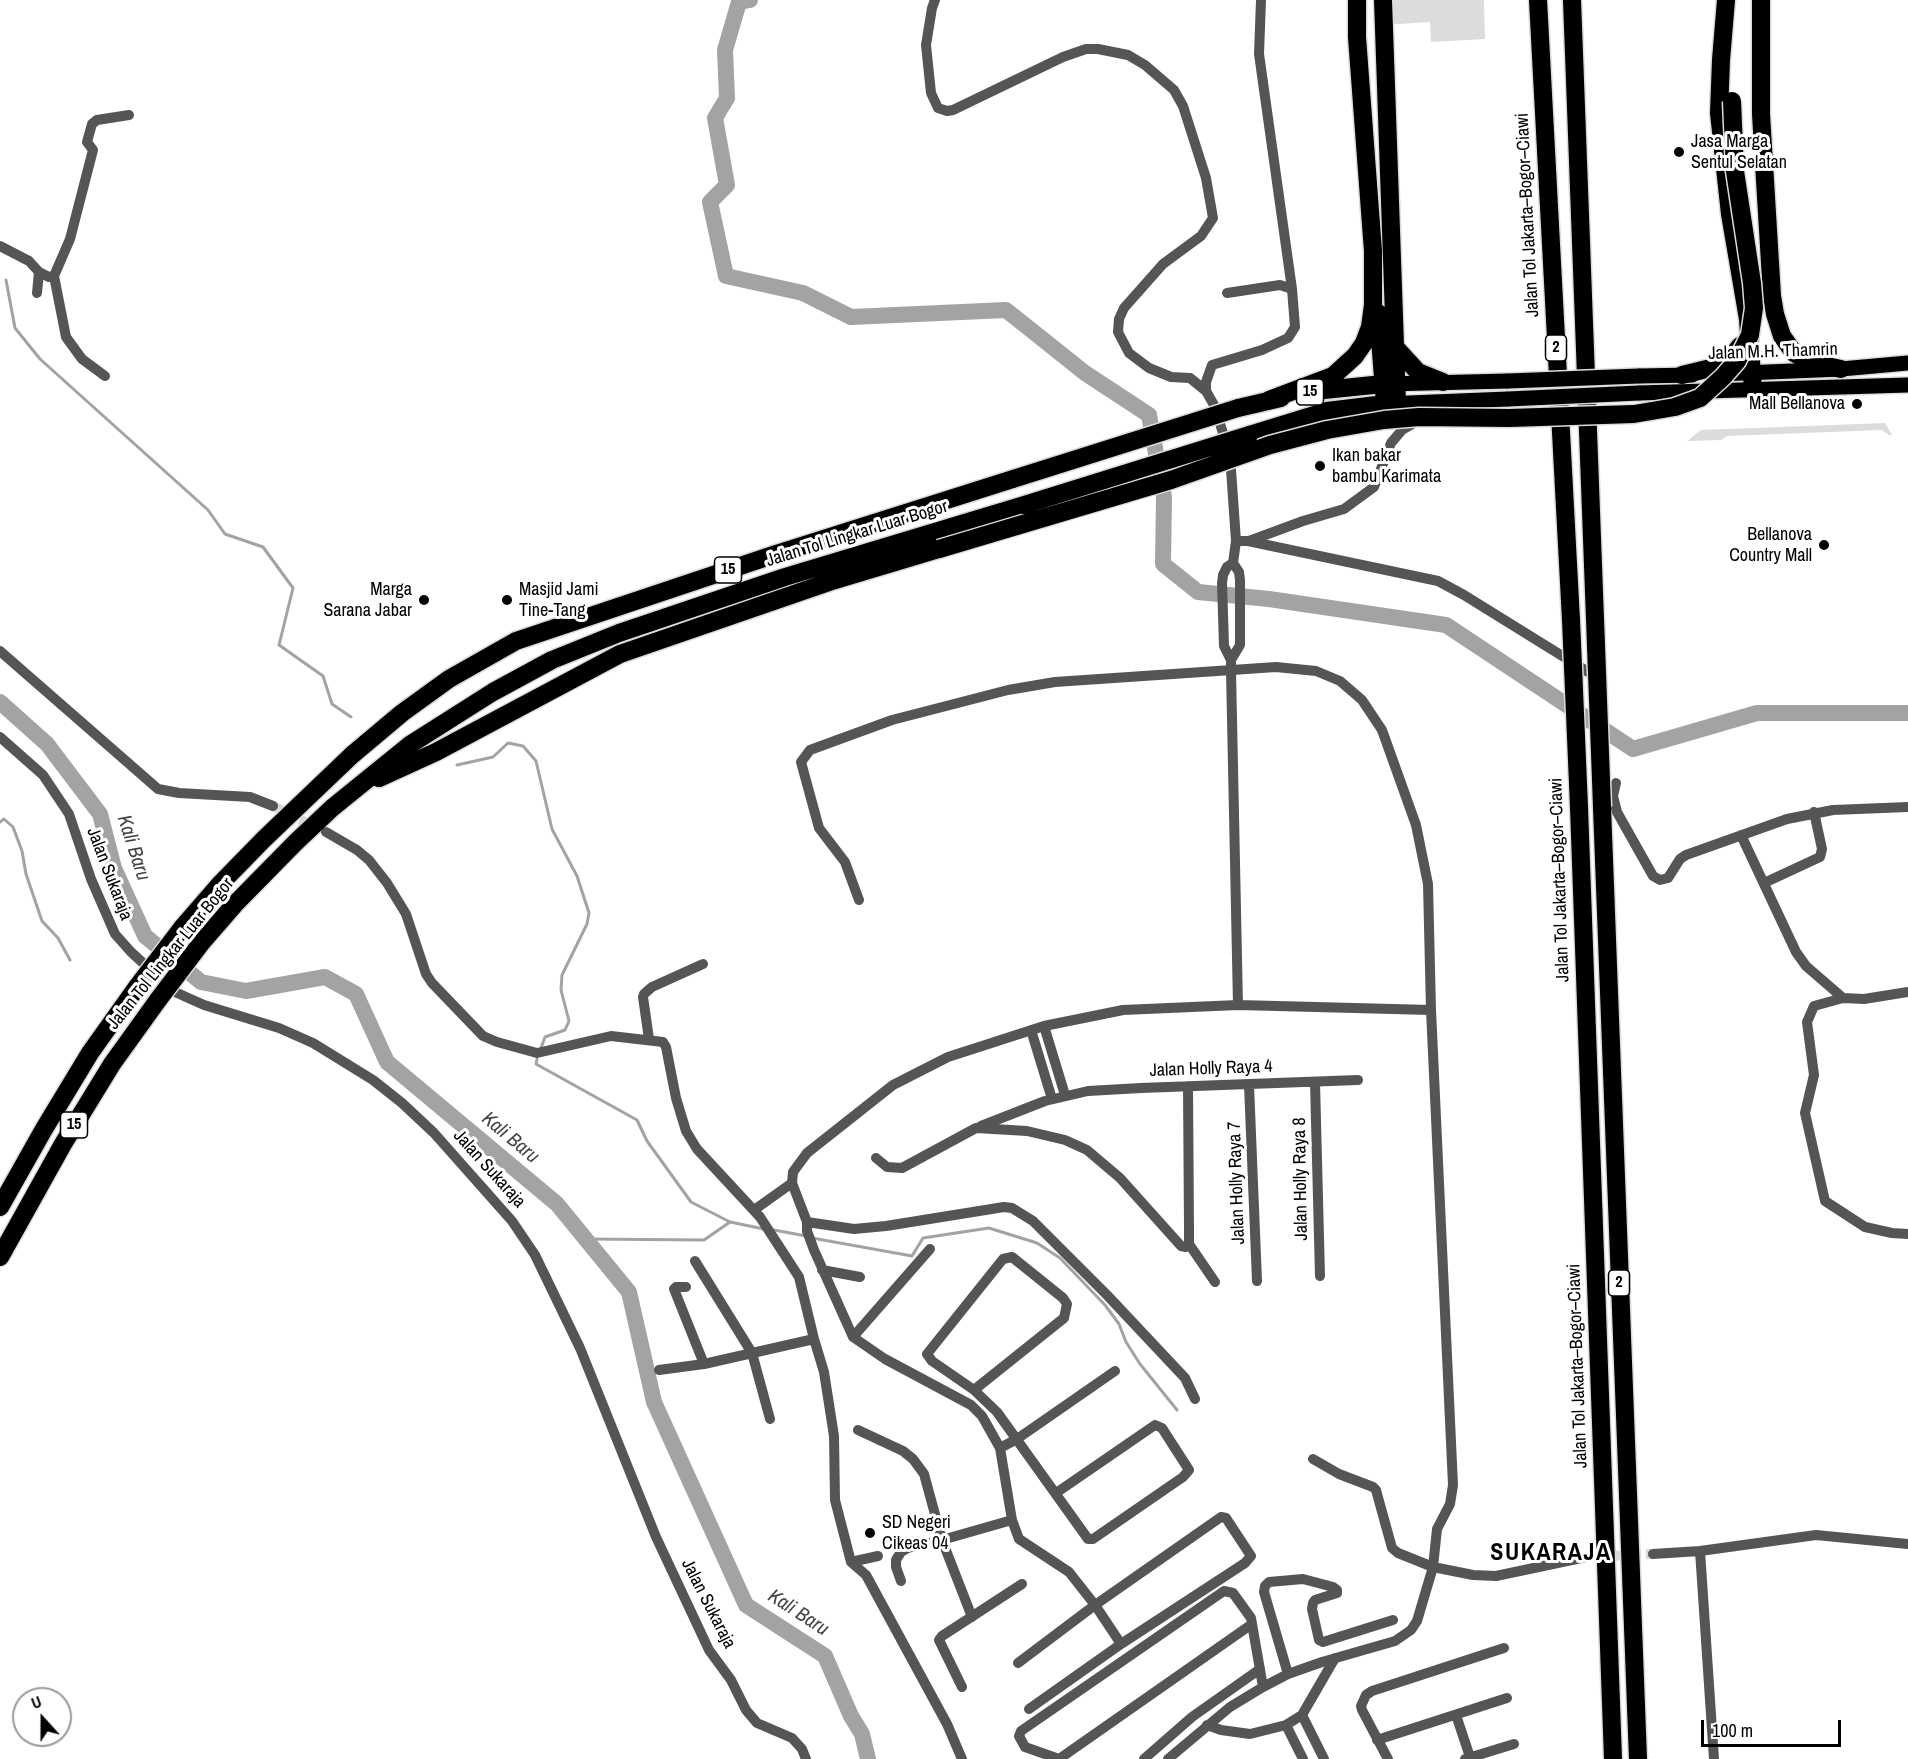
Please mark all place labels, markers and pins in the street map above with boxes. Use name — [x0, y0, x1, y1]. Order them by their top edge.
place label: Jasa Marga Sentul Selatan — [1691, 131, 1787, 174]
marker: Jasa Marga Sentul Selatan — [1672, 145, 1686, 159]
place label: Mall Bellanova — [1749, 393, 1845, 415]
marker: Mall Bellanova — [1850, 397, 1864, 411]
place label: Ikan bakar bambu Karimata — [1332, 445, 1441, 488]
marker: Ikan bakar bambu Karimata — [1313, 459, 1327, 473]
place label: Bellanova Country Mall — [1729, 524, 1812, 566]
marker: Bellanova Country Mall — [1817, 538, 1831, 552]
place label: Marga Sarana Jabar — [323, 579, 412, 622]
place label: Masjid Jami Tine-Tang — [519, 579, 599, 622]
marker: Marga Sarana Jabar — [417, 593, 431, 607]
marker: Masjid Jami Tine-Tang — [500, 593, 514, 607]
place label: SD Negeri Cikeas 04 — [882, 1512, 951, 1555]
marker: SD Negeri Cikeas 04 — [863, 1526, 877, 1540]

